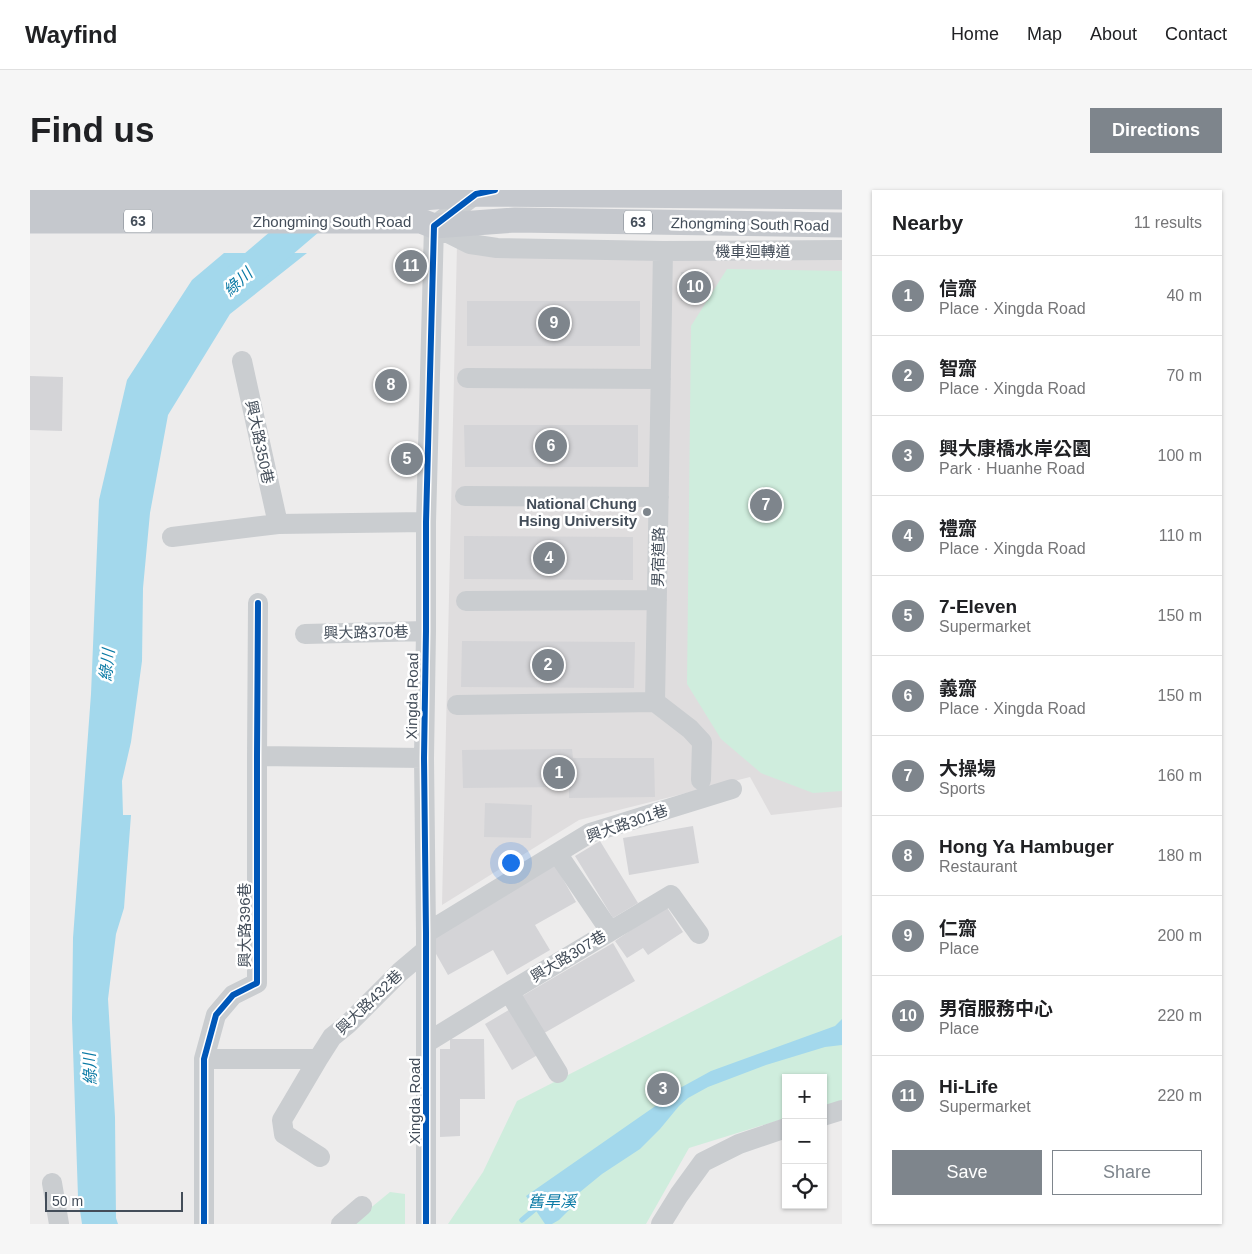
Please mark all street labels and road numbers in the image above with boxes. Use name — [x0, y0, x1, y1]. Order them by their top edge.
road number: 63 — [124, 210, 152, 232]
road number: 63 — [624, 211, 652, 234]
street label: Zhongming South Road — [253, 213, 411, 230]
street label: Zhongming South Road — [671, 214, 829, 234]
street label: 機車迴轉道 — [715, 243, 791, 260]
street label: 興大路350巷 — [243, 399, 277, 485]
street label: 男宿道路 — [649, 527, 667, 587]
street label: 興大路370巷 — [323, 623, 409, 641]
street label: Xingda Road — [403, 652, 421, 740]
street label: 興大路301巷 — [584, 801, 670, 845]
street label: 興大路396巷 — [236, 882, 253, 968]
street label: 興大路307巷 — [527, 927, 609, 985]
street label: 興大路432巷 — [333, 966, 405, 1038]
street label: Xingda Road — [406, 1058, 423, 1144]

